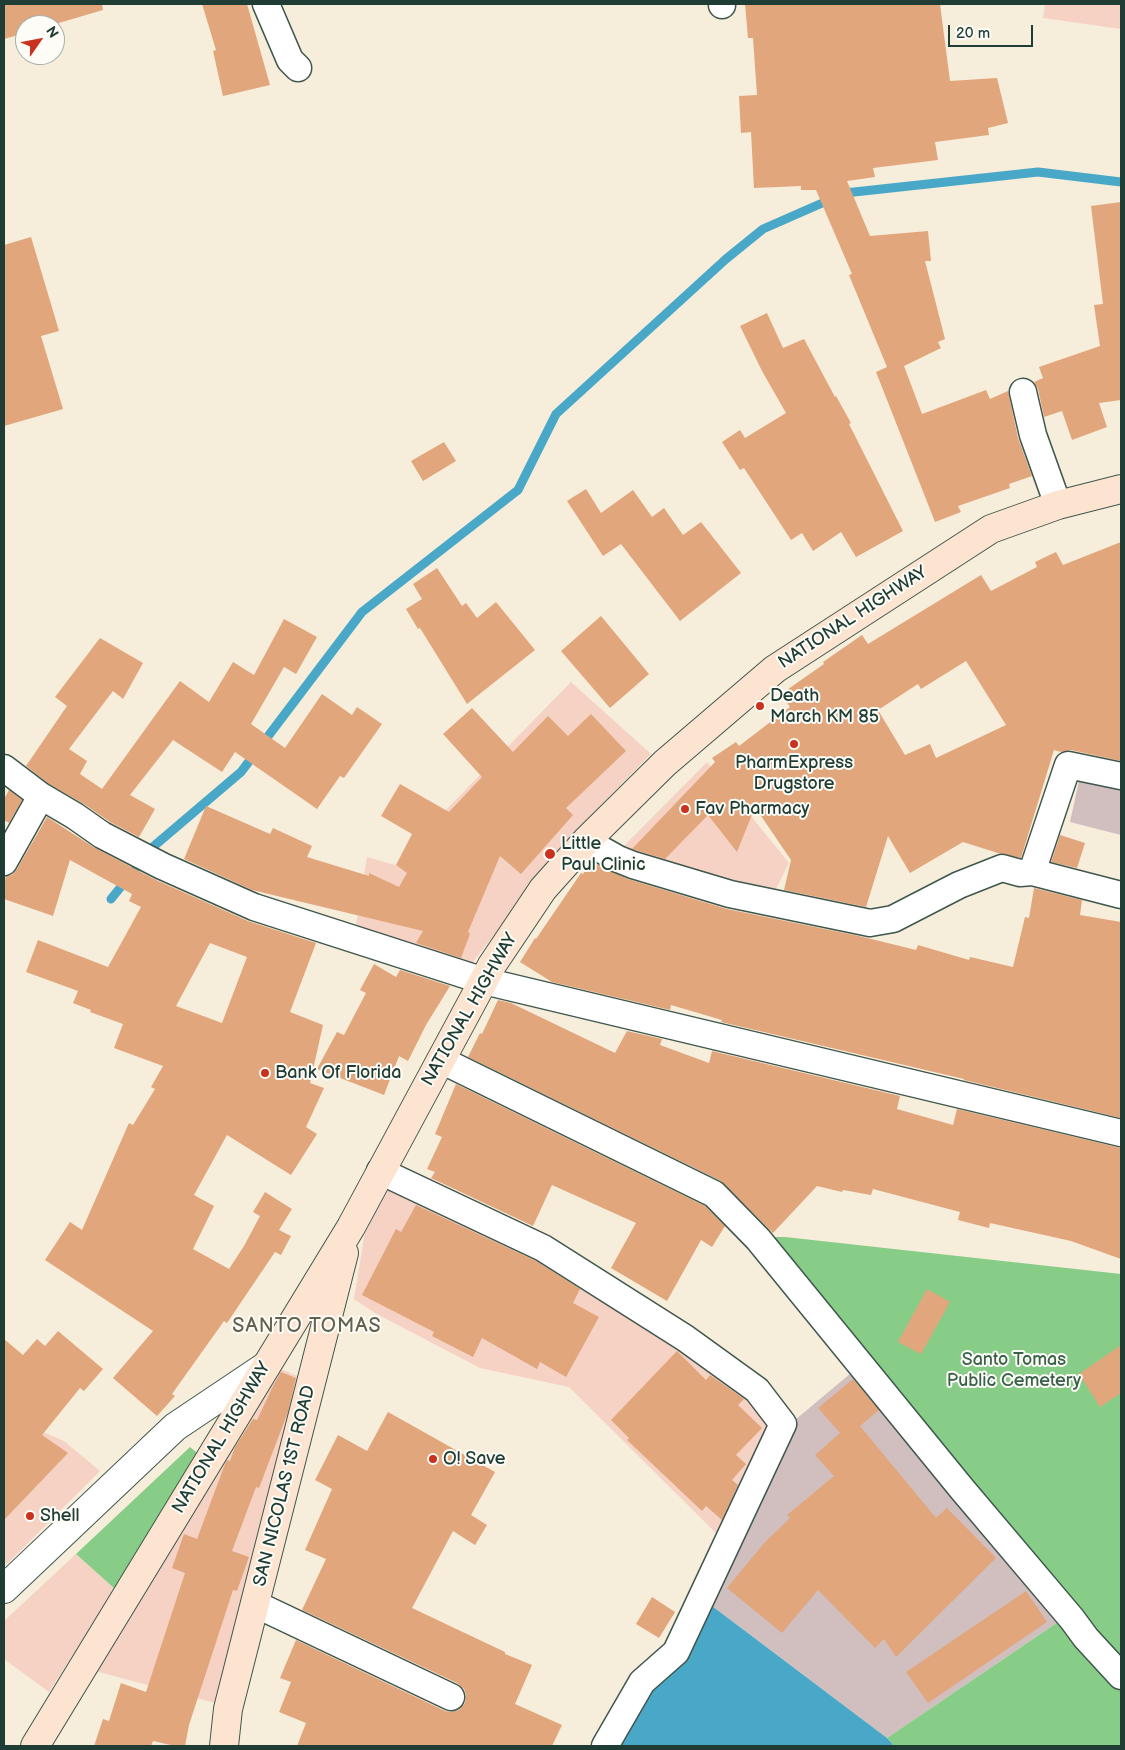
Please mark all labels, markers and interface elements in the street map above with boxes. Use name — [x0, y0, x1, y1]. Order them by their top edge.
north arrow — [15, 15, 65, 65]
scale bar — [950, 15, 1035, 47]
text: N — [42, 23, 62, 41]
text: 20 m — [956, 24, 990, 43]
street label: NATIONAL HIGHWAY — [775, 562, 931, 674]
place label: Death March KM 85 — [770, 685, 879, 728]
marker: Death March KM 85 — [754, 700, 766, 712]
marker: PharmExpress Drugstore — [788, 738, 800, 750]
place label: PharmExpress Drugstore — [735, 752, 853, 794]
place label: Fav Pharmacy — [695, 798, 809, 820]
marker: Fav Pharmacy — [679, 803, 691, 815]
place label: Little Paul Clinic — [561, 833, 646, 876]
marker: Little Paul Clinic — [543, 847, 557, 861]
street label: NATIONAL HIGHWAY — [417, 930, 523, 1090]
place label: Bank Of Florida — [275, 1062, 402, 1084]
marker: Bank Of Florida — [259, 1067, 271, 1079]
district label: SANTO TOMAS — [231, 1315, 383, 1339]
park label: Santo Tomas Public Cemetery — [947, 1349, 1081, 1392]
street label: NATIONAL HIGHWAY — [168, 1358, 276, 1518]
street label: SAN NICOLAS 1ST ROAD — [250, 1383, 320, 1589]
place label: O! Save — [443, 1448, 506, 1470]
marker: O! Save — [427, 1453, 439, 1465]
place label: Shell — [40, 1505, 80, 1527]
marker: Shell — [24, 1510, 36, 1522]

